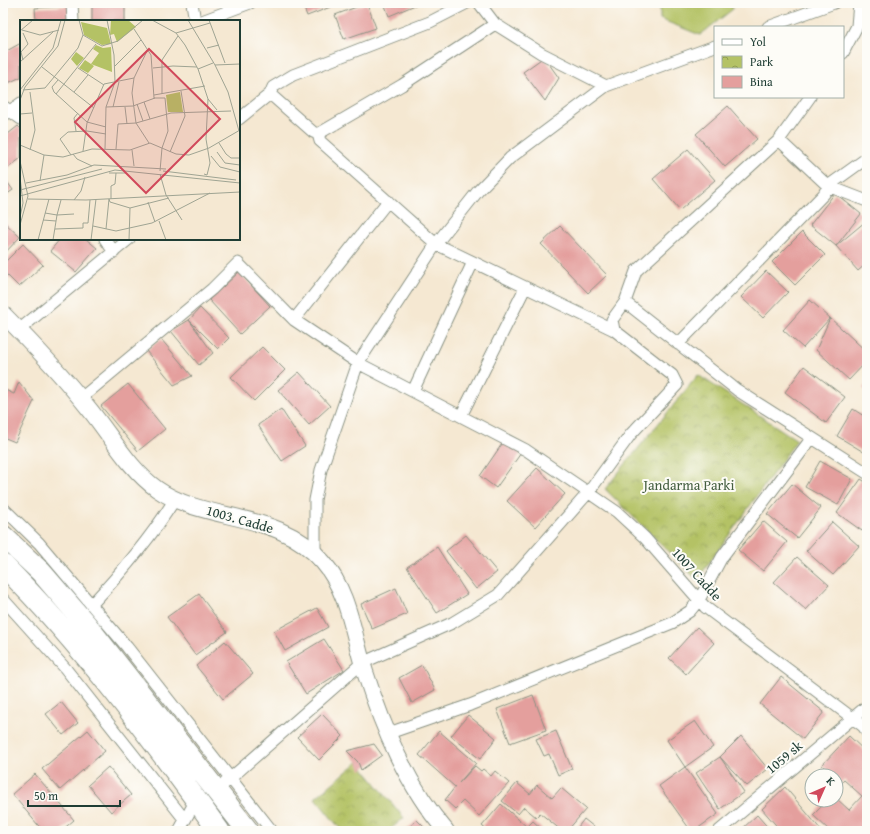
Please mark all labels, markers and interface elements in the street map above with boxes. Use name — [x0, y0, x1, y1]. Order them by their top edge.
inset map — [20, 20, 240, 240]
legend — [714, 26, 844, 98]
text: Yol — [750, 33, 767, 50]
text: Park — [750, 53, 774, 70]
text: Bina — [750, 73, 773, 90]
park label: Jandarma Parki — [642, 475, 734, 495]
street label: 1003. Cadde — [204, 500, 276, 538]
street label: 1007 Cadde — [668, 543, 727, 605]
street label: 1059 sk — [761, 735, 807, 778]
north arrow — [804, 768, 844, 808]
text: K — [823, 773, 839, 789]
scale bar — [28, 782, 120, 808]
text: 50 m — [34, 787, 58, 804]

